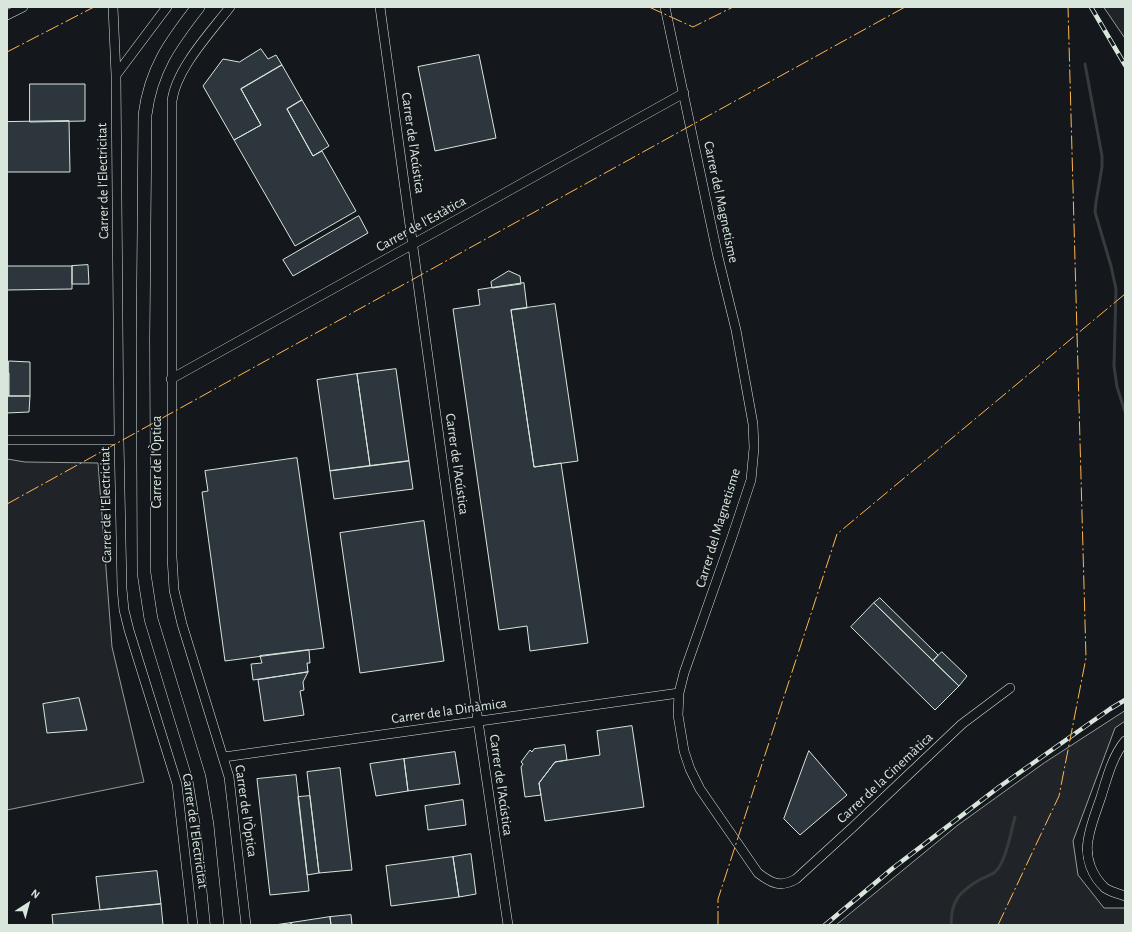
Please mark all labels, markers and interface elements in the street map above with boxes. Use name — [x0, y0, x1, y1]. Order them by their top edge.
street label: Carrer de l'Acústica — [398, 91, 428, 195]
street label: Carrer de l'Electricitat — [94, 123, 112, 239]
street label: Carrer del Magnetisme — [700, 140, 742, 264]
street label: Carrer de l'Estàtica — [373, 192, 469, 256]
street label: Carrer de l'Acústica — [442, 412, 472, 516]
street label: Carrer de l'Òptica — [149, 415, 165, 509]
street label: Carrer de l'Electricitat — [97, 447, 115, 563]
street label: Carrer del Magnetisme — [692, 466, 744, 590]
street label: Carrer de la Dinàmica — [390, 695, 508, 727]
street label: Carrer de la Cinemàtica — [833, 729, 937, 827]
street label: Carrer de l'Acústica — [486, 733, 516, 837]
street label: Carrer de l'Òptica — [231, 764, 261, 858]
street label: Carrer de l'Electricitat — [179, 772, 211, 890]
north arrow — [8, 884, 48, 924]
text: N — [29, 887, 42, 901]

